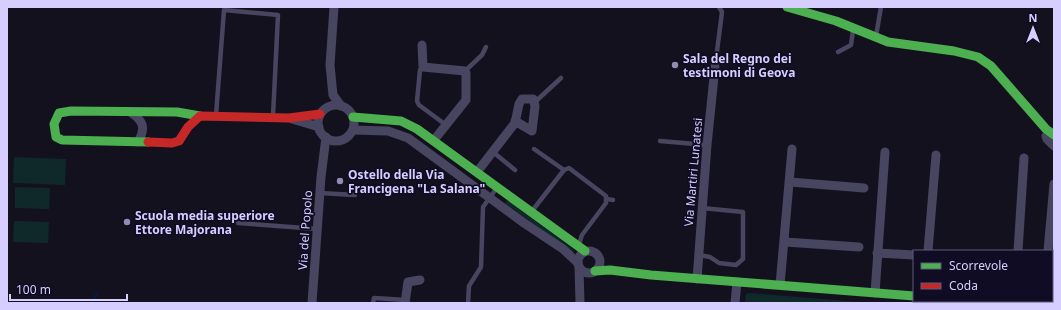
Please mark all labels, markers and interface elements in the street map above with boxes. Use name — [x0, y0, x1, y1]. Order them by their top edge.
north arrow — [1013, 8, 1053, 48]
text: N — [1029, 10, 1037, 25]
place label: Sala del Regno dei testimoni di Geova — [683, 50, 795, 81]
marker: Sala del Regno dei testimoni di Geova — [670, 60, 680, 70]
street label: Via Martiri Lunatesi — [680, 117, 706, 227]
place label: Ostello della Via Francigena "La Salana" — [348, 166, 485, 197]
marker: Ostello della Via Francigena "La Salana" — [335, 176, 345, 186]
street label: Via del Popolo — [294, 189, 316, 271]
place label: Scuola media superiore Ettore Majorana — [135, 207, 275, 238]
marker: Scuola media superiore Ettore Majorana — [122, 217, 132, 227]
legend — [913, 250, 1053, 302]
text: Scorrevole — [949, 257, 1008, 274]
scale bar — [10, 276, 127, 302]
text: Coda — [949, 277, 978, 294]
text: 100 m — [16, 281, 51, 298]

